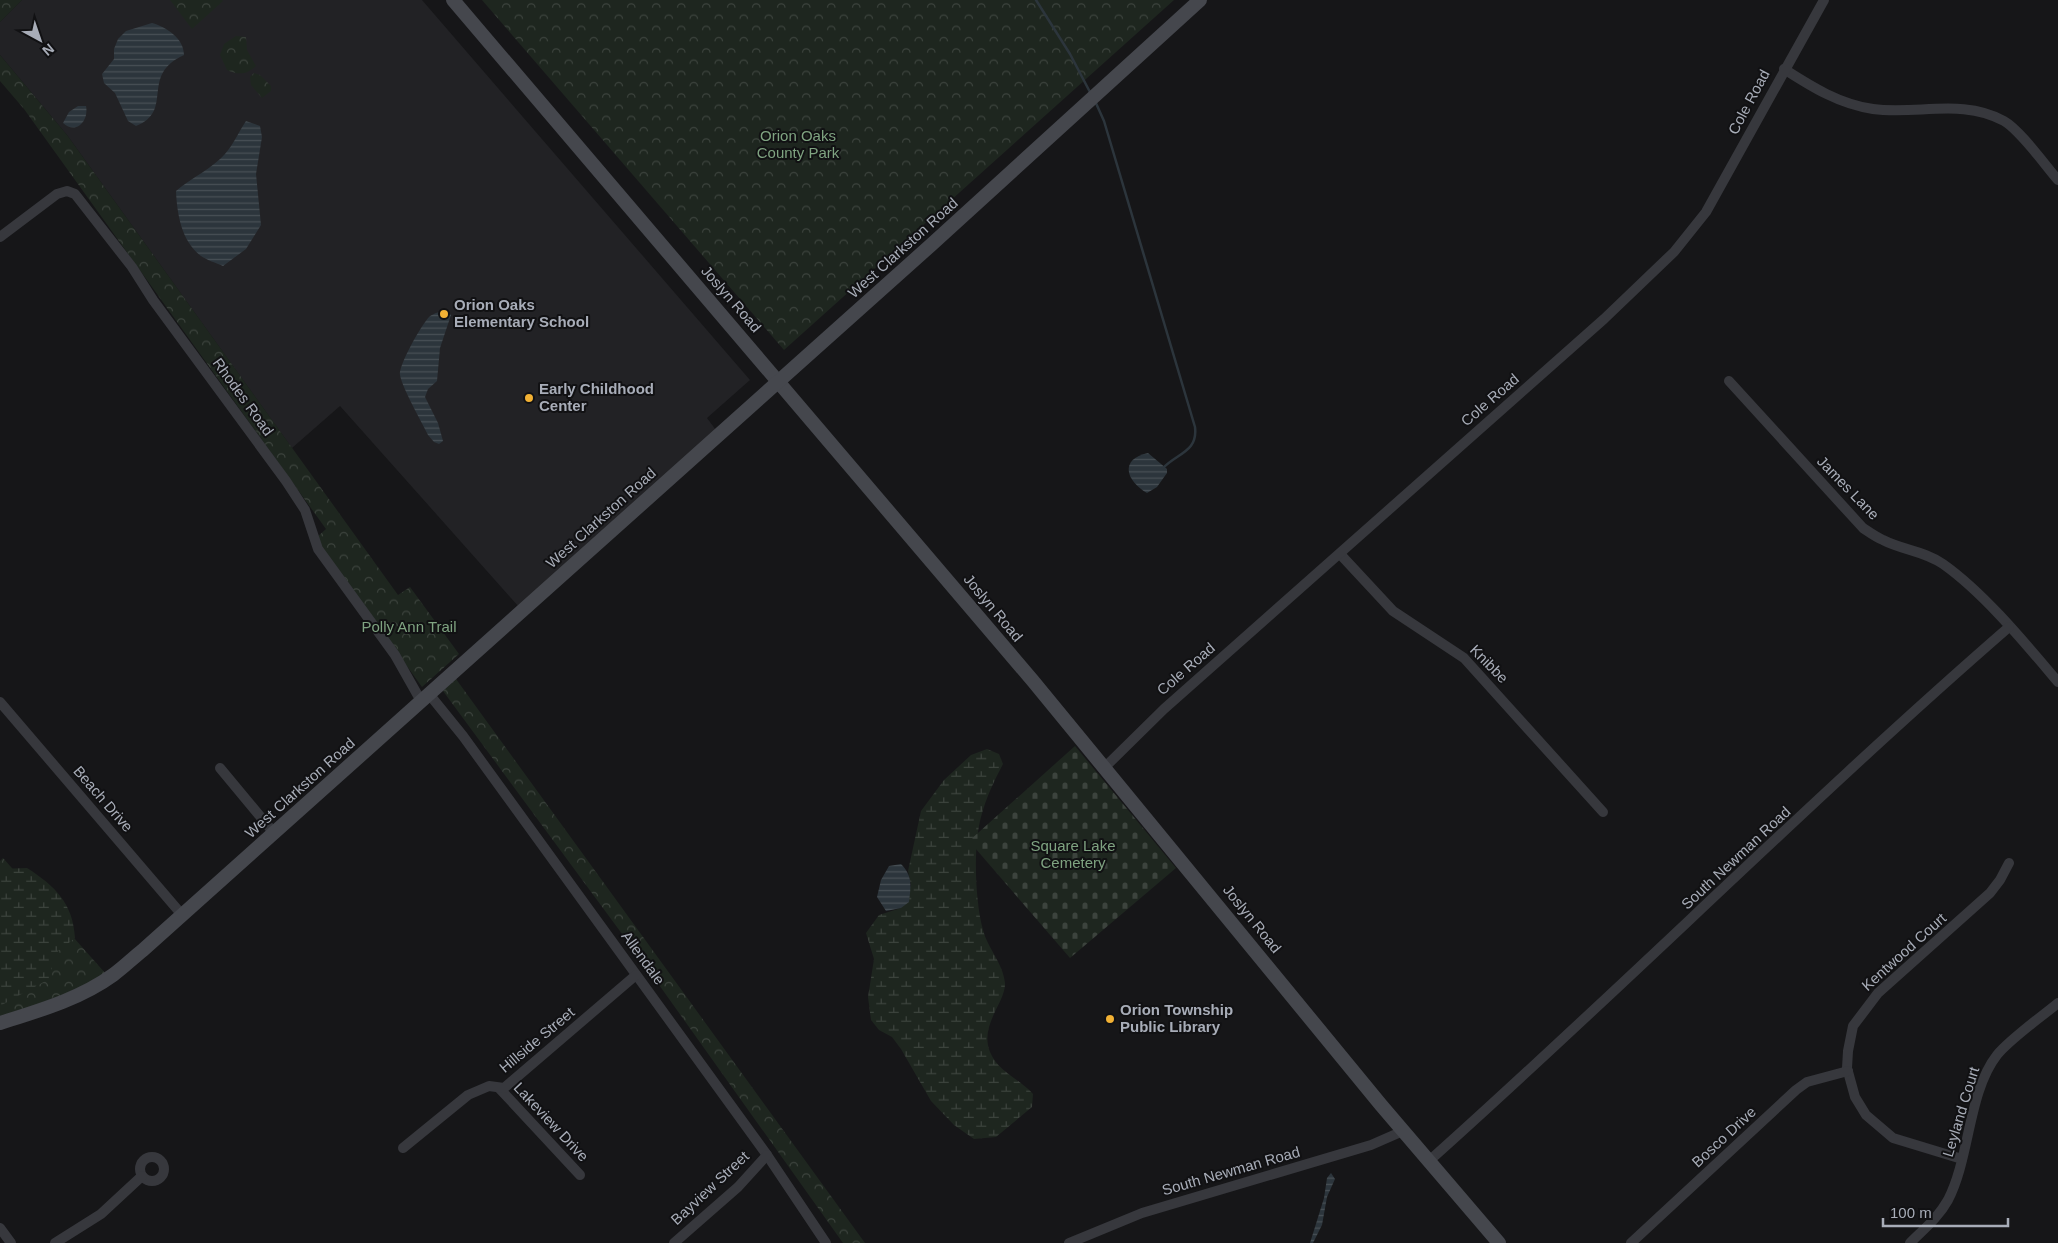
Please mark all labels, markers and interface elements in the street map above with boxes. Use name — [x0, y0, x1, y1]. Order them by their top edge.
north arrow — [15, 15, 65, 65]
text: N — [39, 41, 57, 59]
street label: Cole Road — [1724, 66, 1773, 137]
park label: Orion Oaks County Park — [757, 127, 840, 161]
street label: West Clarkston Road — [844, 194, 961, 301]
street label: Joslyn Road — [698, 262, 765, 335]
place label: Orion Oaks Elementary School — [454, 296, 589, 330]
marker: Orion Oaks Elementary School — [438, 308, 450, 320]
street label: Rhodes Road — [210, 355, 277, 439]
street label: Cole Road — [1457, 370, 1522, 429]
place label: Early Childhood Center — [539, 380, 654, 414]
marker: Early Childhood Center — [523, 392, 535, 404]
street label: James Lane — [1814, 452, 1883, 523]
street label: West Clarkston Road — [542, 464, 659, 571]
street label: Joslyn Road — [960, 571, 1026, 645]
park label: Polly Ann Trail — [361, 618, 457, 635]
street label: Cole Road — [1153, 639, 1218, 698]
street label: Knibbe — [1467, 641, 1512, 686]
street label: West Clarkston Road — [241, 734, 358, 841]
street label: Beach Drive — [70, 762, 137, 835]
street label: South Newman Road — [1678, 803, 1794, 912]
park label: Square Lake Cemetery — [1030, 837, 1116, 871]
street label: Joslyn Road — [1220, 881, 1285, 956]
street label: Kentwood Court — [1858, 909, 1950, 994]
street label: Allendale — [618, 928, 668, 988]
place label: Orion Township Public Library — [1120, 1001, 1233, 1035]
street label: Hillside Street — [496, 1003, 578, 1076]
marker: Orion Township Public Library — [1104, 1013, 1116, 1025]
street label: Leyland Court — [1939, 1064, 1983, 1159]
street label: Lakeview Drive — [510, 1079, 592, 1165]
street label: Bosco Drive — [1688, 1103, 1759, 1170]
street label: South Newman Road — [1160, 1143, 1302, 1198]
street label: Bayview Street — [667, 1147, 753, 1228]
scale bar — [1883, 1196, 2008, 1228]
text: 100 m — [1890, 1204, 1932, 1221]

